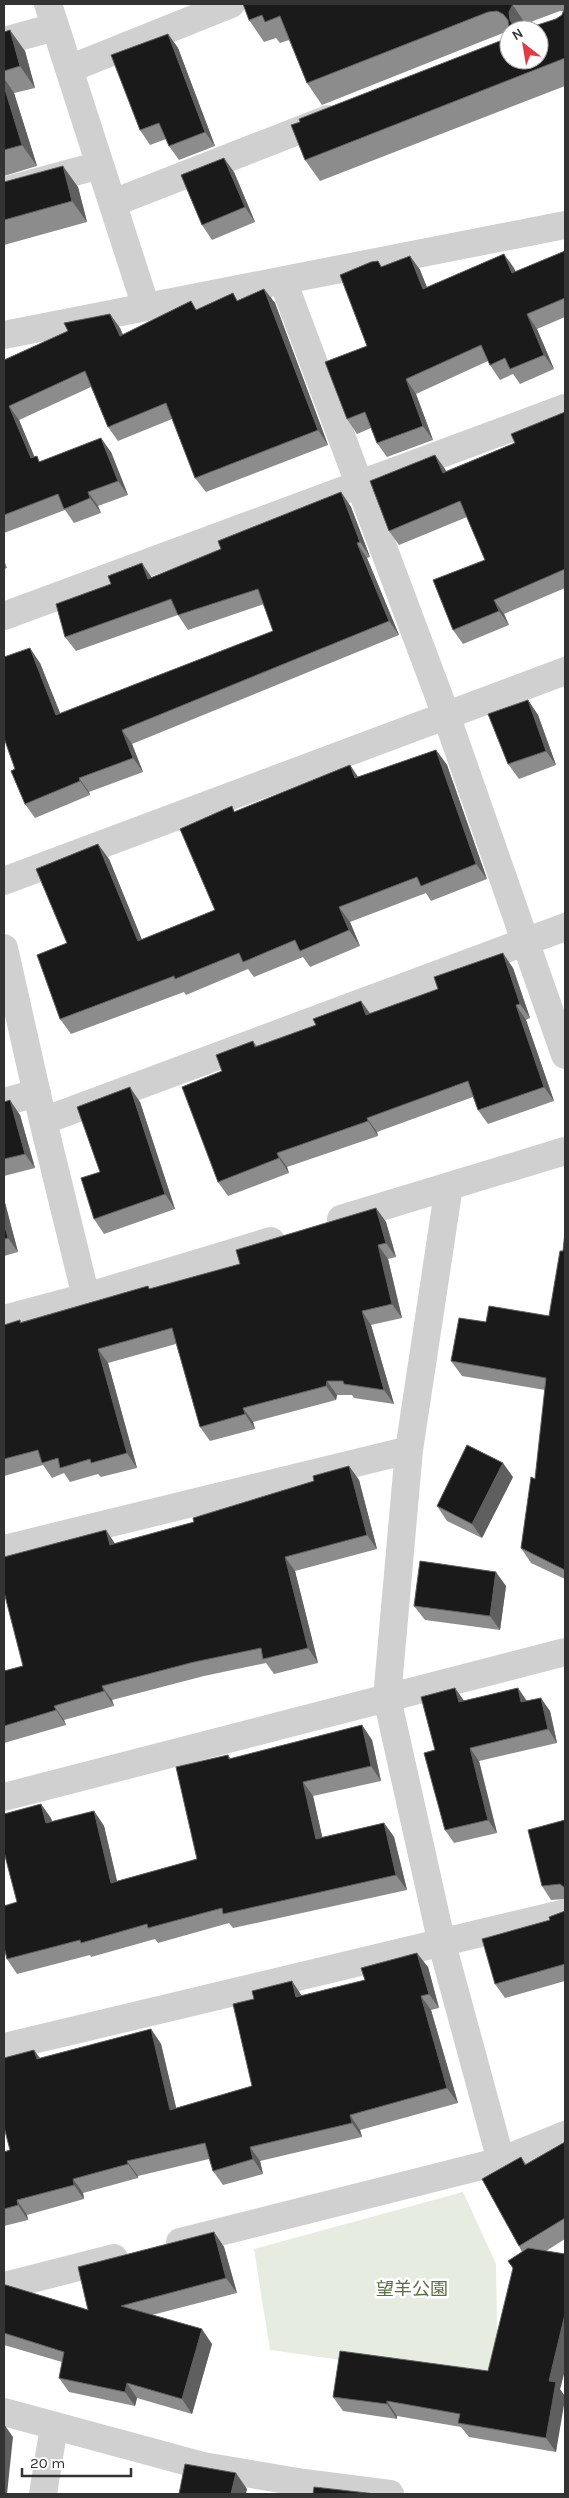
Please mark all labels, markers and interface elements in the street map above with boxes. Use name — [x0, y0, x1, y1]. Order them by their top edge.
north arrow — [499, 20, 549, 70]
text: N — [509, 24, 526, 44]
park label: 望羊公園 — [376, 2278, 448, 2300]
scale bar — [22, 2446, 131, 2478]
text: 20 m — [30, 2454, 65, 2472]

